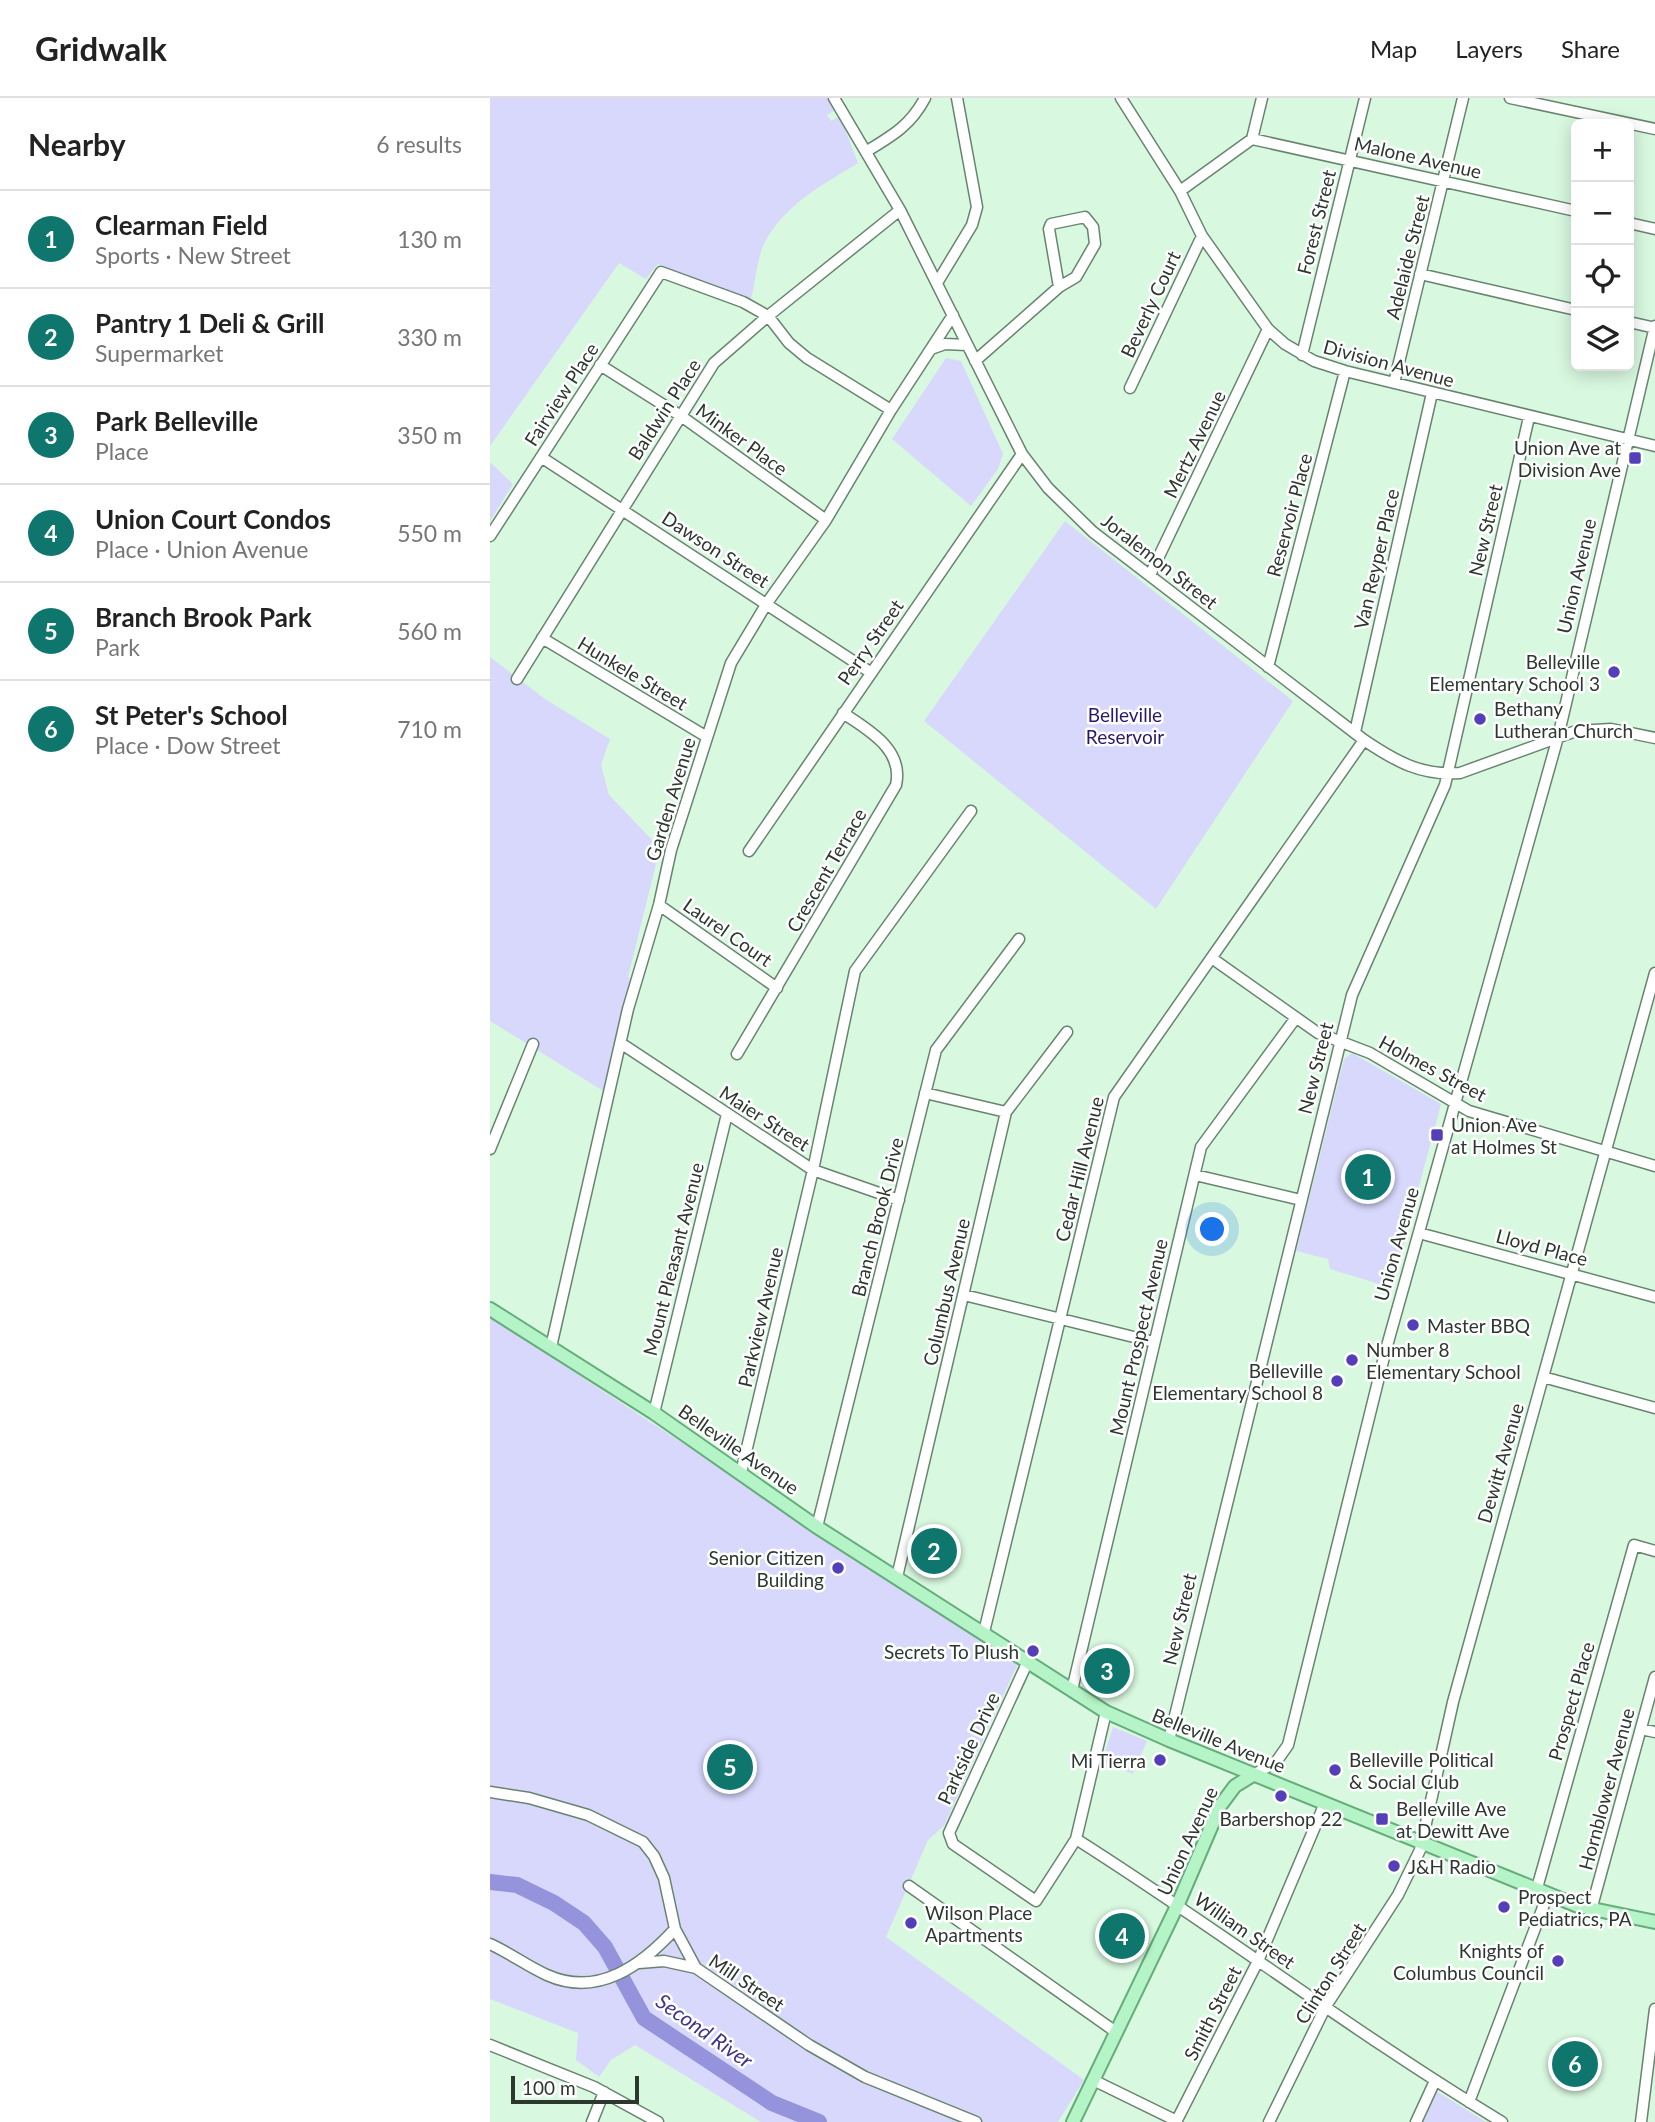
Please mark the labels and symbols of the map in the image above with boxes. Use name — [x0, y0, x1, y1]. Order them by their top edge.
street label: Malone Avenue — [1352, 131, 1484, 183]
street label: Forest Street — [1292, 167, 1340, 277]
street label: Adelaide Street — [1380, 192, 1434, 322]
street label: Beverly Court — [1115, 247, 1185, 361]
street label: Division Avenue — [1321, 334, 1457, 392]
street label: Fairview Place — [519, 338, 603, 450]
street label: Baldwin Place — [623, 354, 705, 464]
street label: Mertz Avenue — [1158, 386, 1230, 502]
street label: Minker Place — [692, 398, 792, 480]
place label: Union Ave at Division Ave — [1514, 436, 1621, 481]
marker: Union Ave at Division Ave — [1627, 450, 1643, 466]
street label: Reservoir Place — [1261, 451, 1317, 579]
street label: New Street — [1463, 482, 1507, 578]
street label: Van Reyper Place — [1349, 486, 1403, 632]
street label: Dawson Street — [658, 506, 774, 592]
street label: Joralemon Street — [1097, 509, 1223, 614]
street label: Union Avenue — [1552, 516, 1600, 636]
street label: Perry Street — [832, 595, 908, 689]
street label: Hunkele Street — [574, 631, 692, 715]
place label: Belleville Elementary School 3 — [1429, 650, 1600, 695]
marker: Belleville Elementary School 3 — [1606, 664, 1622, 680]
place label: Bethany Lutheran Church — [1494, 697, 1633, 742]
park label: Belleville Reservoir — [1086, 703, 1164, 748]
marker: Bethany Lutheran Church — [1472, 711, 1488, 727]
street label: Garden Avenue — [640, 734, 700, 864]
street label: Crescent Terrace — [781, 804, 871, 936]
street label: Laurel Court — [679, 893, 777, 971]
street label: New Street — [1293, 1020, 1338, 1116]
street label: Holmes Street — [1375, 1030, 1491, 1106]
street label: Maier Street — [716, 1080, 815, 1156]
street label: Cedar Hill Avenue — [1050, 1094, 1108, 1244]
place label: Union Ave at Holmes St — [1451, 1113, 1557, 1158]
marker: Union Ave at Holmes St — [1429, 1127, 1445, 1143]
street label: Branch Brook Drive — [846, 1135, 908, 1299]
pin: 1 — [1345, 1151, 1391, 1203]
street label: Mount Pleasant Avenue — [638, 1160, 708, 1358]
street label: Union Avenue — [1369, 1184, 1423, 1304]
your location — [1195, 1212, 1229, 1246]
street label: Columbus Avenue — [918, 1216, 974, 1368]
street label: Lloyd Place — [1494, 1224, 1590, 1270]
street label: Mount Prospect Avenue — [1104, 1236, 1172, 1438]
street label: Parkview Avenue — [733, 1245, 787, 1389]
place label: Master BBQ — [1427, 1314, 1530, 1337]
marker: Master BBQ — [1405, 1317, 1421, 1333]
place label: Number 8 Elementary School — [1366, 1338, 1521, 1383]
marker: Number 8 Elementary School — [1344, 1352, 1360, 1368]
place label: Belleville Elementary School 8 — [1152, 1359, 1323, 1404]
marker: Belleville Elementary School 8 — [1329, 1373, 1345, 1389]
street label: Belleville Avenue — [674, 1399, 804, 1499]
street label: Dewitt Avenue — [1472, 1400, 1528, 1526]
pin: 2 — [911, 1525, 957, 1577]
place label: Senior Citizen Building — [708, 1546, 824, 1591]
marker: Senior Citizen Building — [830, 1560, 846, 1576]
street label: New Street — [1157, 1571, 1201, 1667]
street label: Prospect Place — [1543, 1639, 1599, 1763]
place label: Secrets To Plush — [884, 1640, 1019, 1663]
marker: Secrets To Plush — [1025, 1643, 1041, 1659]
pin: 3 — [1084, 1645, 1130, 1697]
street label: Parkside Drive — [932, 1688, 1004, 1808]
street label: Belleville Avenue — [1149, 1703, 1289, 1777]
street label: Hornblower Avenue — [1573, 1705, 1639, 1873]
pin: 5 — [707, 1741, 753, 1793]
place label: Belleville Political & Social Club — [1349, 1748, 1494, 1793]
place label: Mi Tierra — [1071, 1749, 1146, 1772]
marker: Mi Tierra — [1152, 1752, 1168, 1768]
marker: Belleville Political & Social Club — [1327, 1762, 1343, 1778]
street label: Union Avenue — [1152, 1783, 1222, 1899]
marker: Barbershop 22 — [1273, 1788, 1289, 1804]
place label: Belleville Ave at Dewitt Ave — [1396, 1797, 1510, 1842]
place label: Barbershop 22 — [1219, 1807, 1343, 1830]
marker: Belleville Ave at Dewitt Ave — [1374, 1811, 1390, 1827]
place label: J&H Radio — [1408, 1855, 1496, 1878]
marker: J&H Radio — [1386, 1858, 1402, 1874]
place label: Prospect Pediatrics, PA — [1518, 1885, 1632, 1930]
street label: William Street — [1190, 1887, 1300, 1973]
marker: Prospect Pediatrics, PA — [1496, 1899, 1512, 1915]
place label: Wilson Place Apartments — [925, 1901, 1032, 1946]
pin: 4 — [1099, 1910, 1145, 1962]
marker: Wilson Place Apartments — [903, 1915, 919, 1931]
street label: Clinton Street — [1290, 1918, 1370, 2028]
place label: Knights of Columbus Council — [1393, 1939, 1544, 1984]
street label: Mill Street — [705, 1948, 789, 2016]
marker: Knights of Columbus Council — [1550, 1953, 1566, 1969]
street label: Smith Street — [1178, 1962, 1246, 2064]
water label: Second River — [652, 1988, 759, 2073]
pin: 6 — [1552, 2038, 1598, 2090]
scale bar — [511, 2073, 639, 2105]

